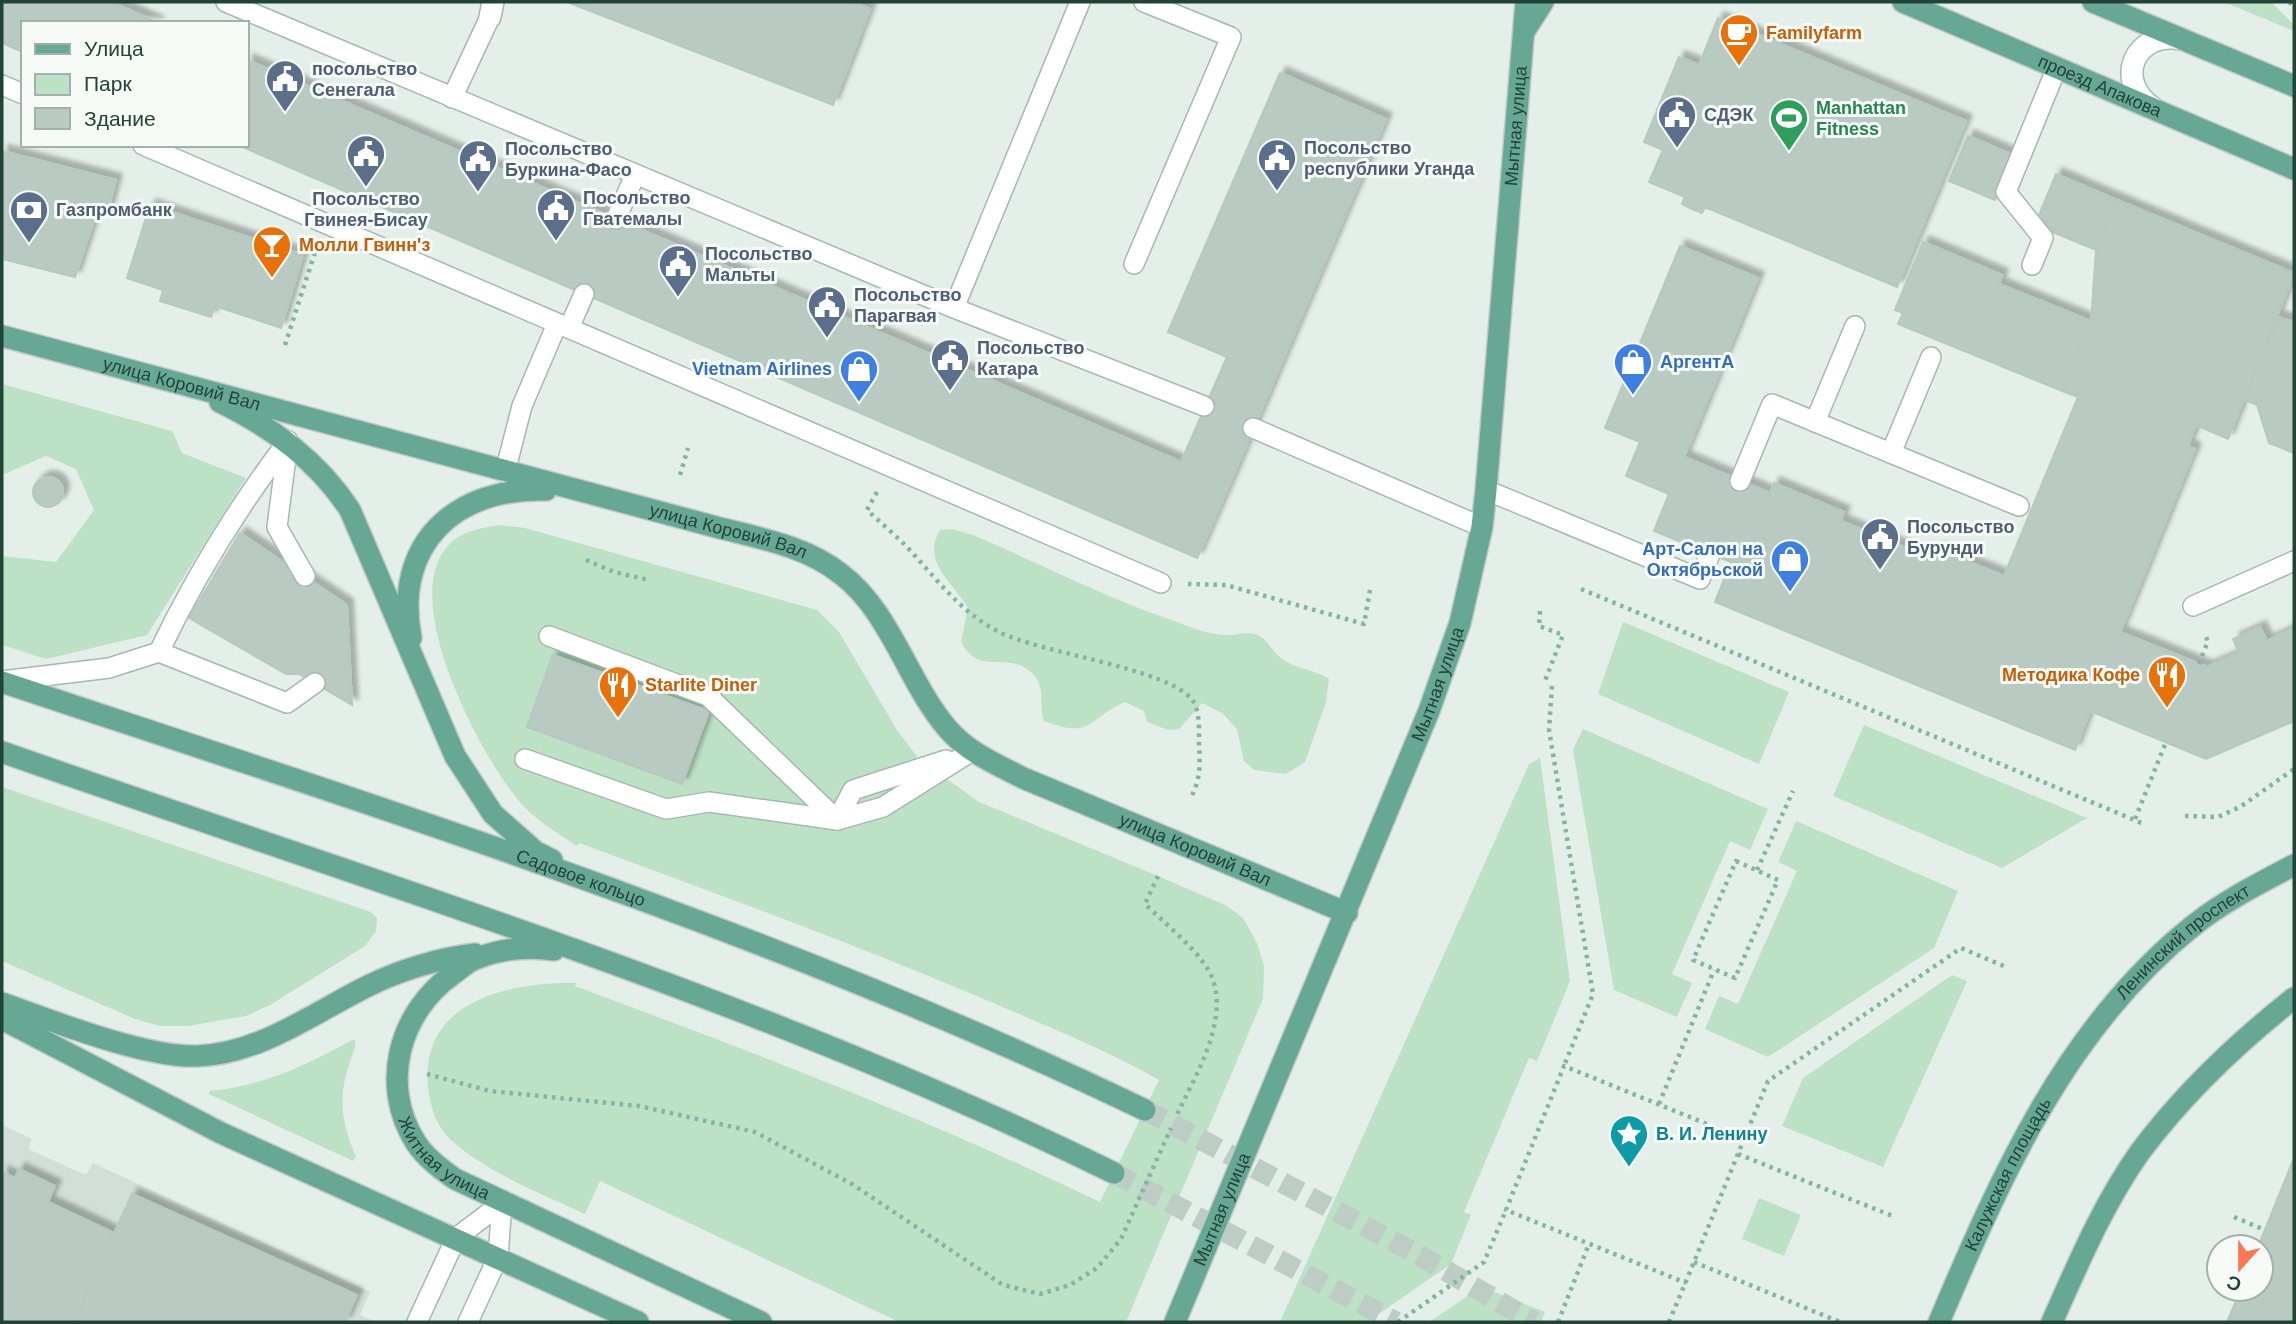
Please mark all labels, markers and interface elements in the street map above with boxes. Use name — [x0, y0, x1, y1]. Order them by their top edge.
cafe icon: Familyfarm — [1718, 12, 1760, 67]
legend — [21, 21, 248, 147]
place label: Familyfarm — [1766, 23, 1862, 43]
text: Улица — [84, 37, 144, 60]
street label: проезд Апакова — [2035, 51, 2165, 122]
public building icon: посольство Сенегала — [264, 58, 306, 113]
place label: посольство Сенегала — [312, 59, 417, 100]
street label: Мытная улица — [1501, 64, 1531, 187]
text: Парк — [84, 72, 132, 95]
public building icon: СДЭК — [1656, 94, 1698, 149]
sports icon: Manhattan Fitness — [1768, 97, 1810, 152]
place label: Manhattan Fitness — [1816, 98, 1906, 139]
place label: СДЭК — [1704, 105, 1754, 125]
text: Здание — [84, 107, 156, 130]
public building icon: Посольство Гвинея-Бисау — [345, 133, 387, 188]
public building icon: Посольство республики Уганда — [1256, 137, 1298, 192]
public building icon: Посольство Буркина-Фасо — [457, 138, 499, 193]
place label: Посольство республики Уганда — [1304, 138, 1475, 179]
place label: Посольство Буркина-Фасо — [505, 139, 632, 180]
public building icon: Посольство Гватемалы — [535, 187, 577, 242]
place label: Посольство Гватемалы — [583, 188, 690, 229]
bank icon: Газпромбанк — [8, 189, 50, 244]
place label: Посольство Гвинея-Бисау — [304, 189, 428, 230]
place label: Газпромбанк — [56, 200, 173, 220]
bar icon: Молли Гвинн'з — [251, 224, 293, 279]
place label: Молли Гвинн'з — [299, 235, 430, 255]
public building icon: Посольство Мальты — [657, 243, 699, 298]
place label: Посольство Мальты — [705, 244, 812, 285]
public building icon: Посольство Парагвая — [806, 284, 848, 339]
place label: Посольство Парагвая — [854, 285, 961, 326]
public building icon: Посольство Катара — [929, 337, 971, 392]
place label: Посольство Катара — [977, 338, 1084, 379]
shop icon: АргентА — [1612, 341, 1654, 396]
shop icon: Vietnam Airlines — [838, 348, 880, 403]
place label: АргентА — [1660, 352, 1734, 372]
street label: улица Коровий Вал — [101, 353, 263, 415]
place label: Vietnam Airlines — [692, 359, 832, 379]
street label: улица Коровий Вал — [647, 500, 810, 563]
public building icon: Посольство Бурунди — [1859, 516, 1901, 571]
place label: Посольство Бурунди — [1907, 517, 2014, 558]
shop icon: Арт-Салон на Октябрьской — [1769, 538, 1811, 593]
place label: Арт-Салон на Октябрьской — [1642, 539, 1764, 580]
street label: Мытная улица — [1408, 623, 1468, 744]
restaurant icon: Методика Кофе — [2146, 654, 2188, 709]
restaurant icon: Starlite Diner — [597, 664, 639, 719]
place label: Методика Кофе — [2002, 665, 2140, 685]
place label: Starlite Diner — [645, 675, 757, 695]
street label: улица Коровий Вал — [1116, 809, 1274, 890]
street label: Садовое кольцо — [513, 846, 648, 910]
street label: Ленинский проспект — [2112, 881, 2254, 1003]
street label: Калужская площадь — [1961, 1094, 2055, 1254]
street label: Житная улица — [394, 1113, 494, 1204]
place icon: В. И. Ленину — [1608, 1113, 1650, 1168]
place label: В. И. Ленину — [1656, 1124, 1767, 1144]
street label: Мытная улица — [1189, 1149, 1255, 1269]
north arrow — [2205, 1233, 2275, 1303]
text: С — [2224, 1271, 2244, 1296]

